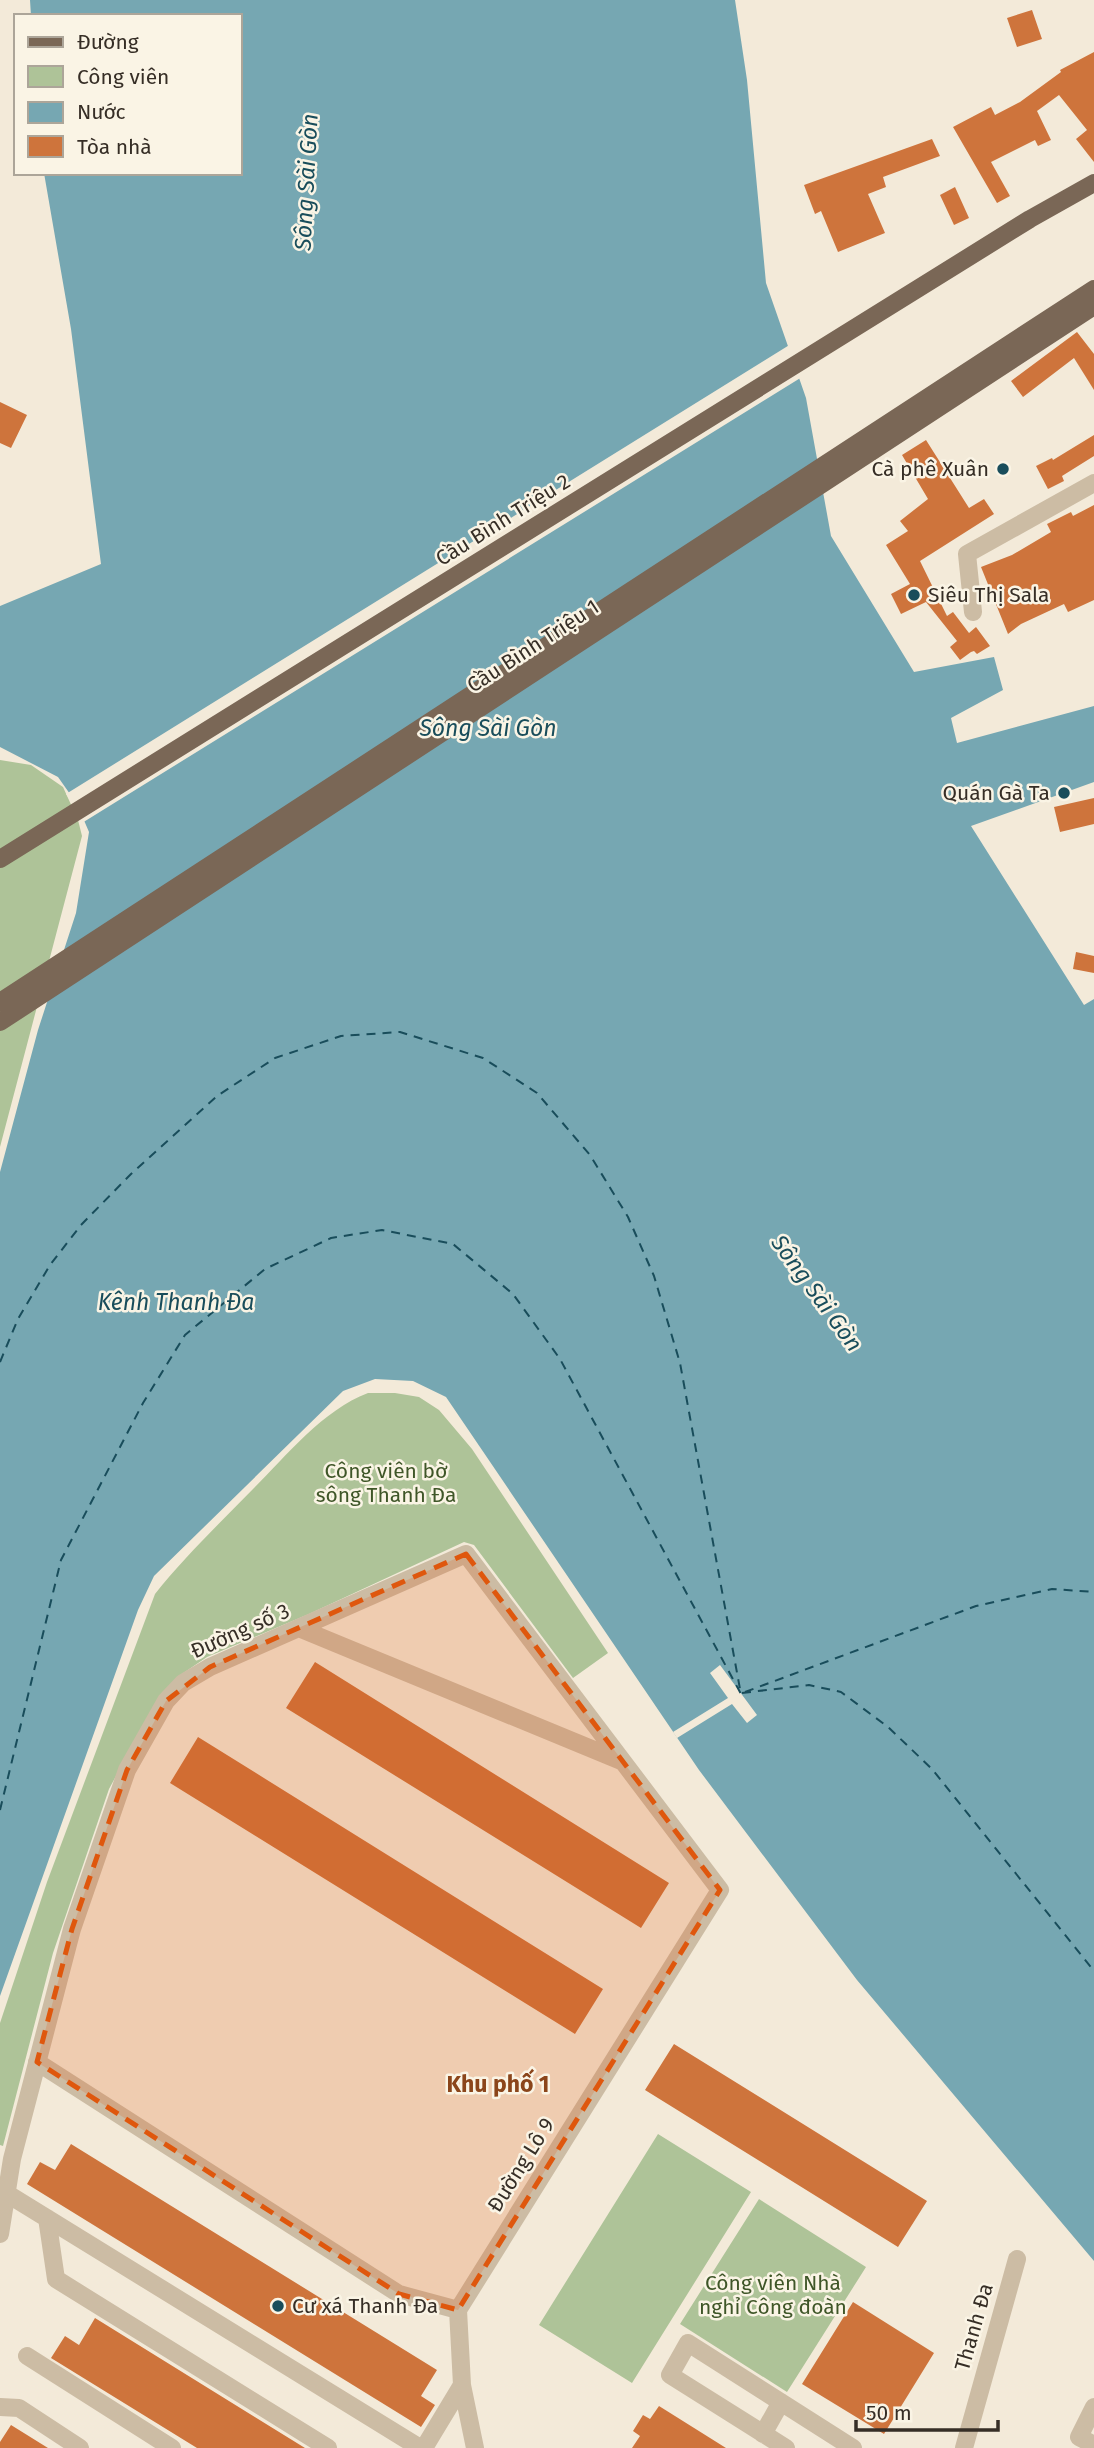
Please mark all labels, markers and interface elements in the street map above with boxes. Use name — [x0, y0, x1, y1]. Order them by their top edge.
legend — [14, 14, 242, 175]
text: Đường — [77, 29, 139, 55]
text: Công viên — [77, 64, 169, 90]
text: Nước — [77, 99, 126, 125]
water label: Sông Sài Gòn — [288, 113, 324, 252]
text: Tòa nhà — [77, 134, 152, 160]
place label: Cà phê Xuân — [872, 456, 989, 482]
marker: Cà phê Xuân — [995, 461, 1011, 477]
street label: Cầu Bình Triệu 2 — [431, 468, 575, 572]
place label: Siêu Thị Sala — [928, 582, 1049, 608]
marker: Siêu Thị Sala — [906, 587, 922, 603]
street label: Cầu Bình Triệu 1 — [462, 594, 604, 698]
water label: Sông Sài Gòn — [418, 714, 557, 742]
place label: Quán Gà Ta — [943, 780, 1050, 806]
marker: Quán Gà Ta — [1056, 785, 1072, 801]
water label: Sông Sài Gòn — [765, 1228, 869, 1357]
water label: Kênh Thanh Đa — [98, 1288, 254, 1316]
park label: Công viên bờ sông Thanh Đa — [316, 1458, 456, 1508]
street label: Đường số 3 — [187, 1598, 293, 1664]
district label: Khu phố 1 — [447, 2068, 550, 2098]
street label: Đường Lô 9 — [482, 2113, 560, 2217]
park label: Công viên Nhà nghỉ Công đoàn — [699, 2270, 847, 2320]
street label: Thanh Đa — [949, 2280, 999, 2374]
place label: Cư xá Thanh Đa — [292, 2293, 438, 2319]
marker: Cư xá Thanh Đa — [270, 2298, 286, 2314]
scale bar — [856, 2388, 998, 2432]
text: 50 m — [866, 2400, 912, 2426]

